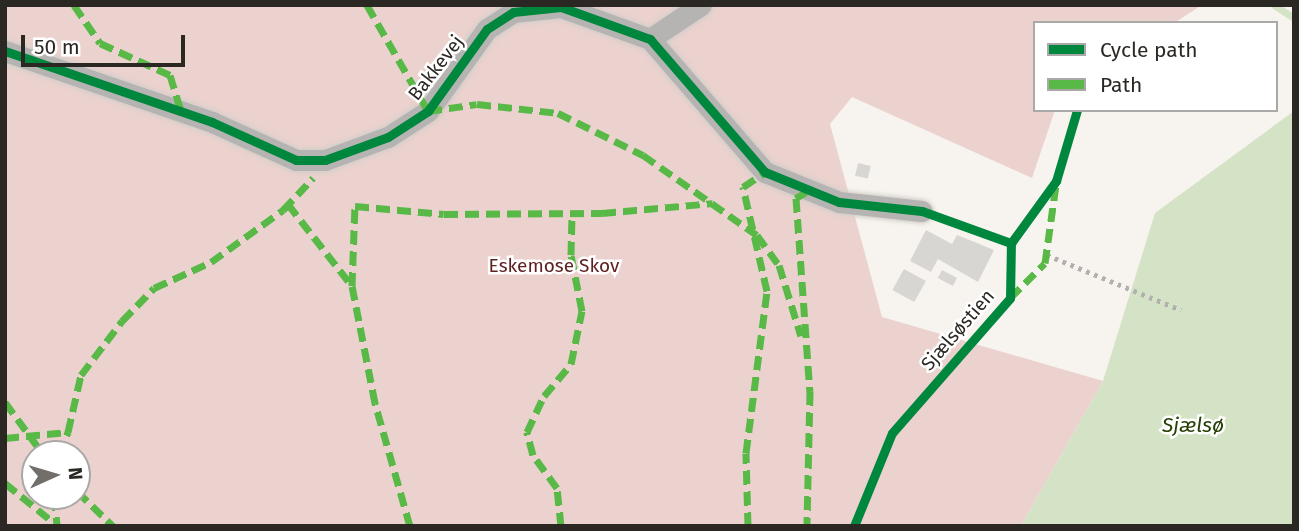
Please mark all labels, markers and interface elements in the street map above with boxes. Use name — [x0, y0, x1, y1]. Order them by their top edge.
scale bar — [24, 21, 189, 65]
legend — [1033, 21, 1278, 112]
street label: Bakkevej — [403, 31, 469, 105]
text: 50 m — [34, 34, 80, 60]
text: Cycle path — [1100, 37, 1198, 63]
text: Path — [1100, 72, 1142, 98]
park label: Eskemose Skov — [489, 255, 619, 277]
street label: Sjælsøstien — [917, 285, 999, 375]
water label: Sjælsø — [1162, 412, 1224, 438]
north arrow — [21, 440, 91, 510]
text: N — [64, 467, 87, 481]

